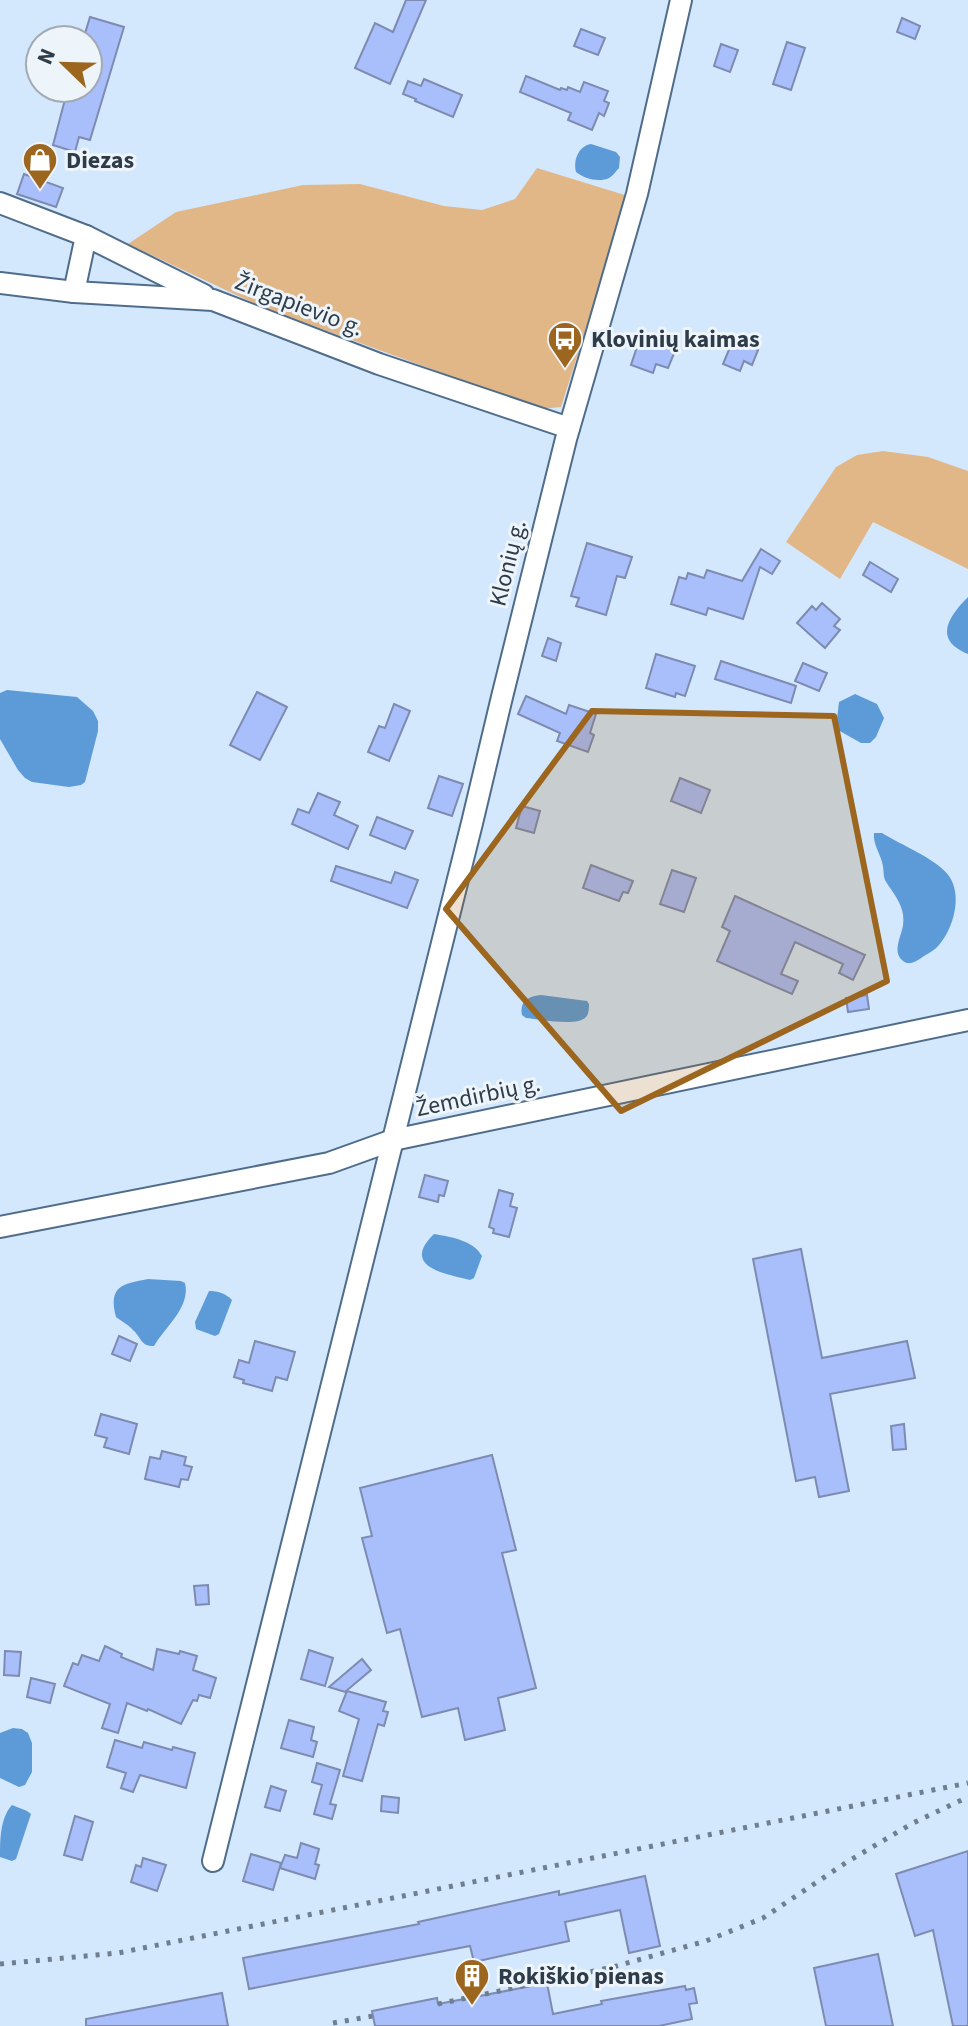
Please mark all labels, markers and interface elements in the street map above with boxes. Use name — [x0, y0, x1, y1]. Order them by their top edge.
north arrow — [24, 24, 104, 104]
text: N — [29, 44, 64, 70]
shop icon: Diezas — [21, 141, 59, 191]
place label: Diezas — [66, 143, 134, 178]
street label: Žirgapievio g. — [230, 264, 368, 346]
bus stop icon: Klovinių kaimas — [546, 320, 584, 370]
place label: Klovinių kaimas — [591, 322, 760, 357]
street label: Klonių g. — [480, 516, 536, 610]
street label: Žemdirbių g. — [412, 1066, 544, 1126]
building icon: Rokiškio pienas — [453, 1957, 491, 2007]
place label: Rokiškio pienas — [498, 1959, 664, 1994]

